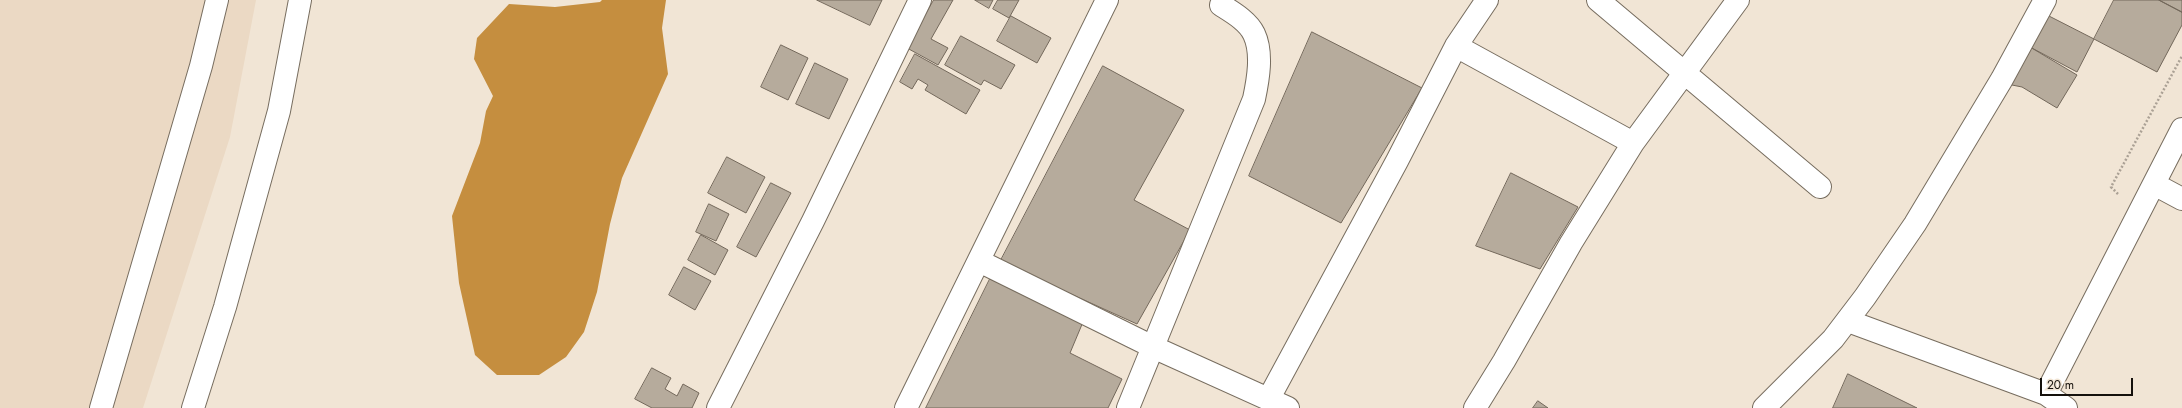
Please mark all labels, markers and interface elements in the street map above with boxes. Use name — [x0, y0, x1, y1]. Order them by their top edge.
scale bar — [2042, 370, 2135, 396]
text: 20 m — [2047, 376, 2074, 394]

